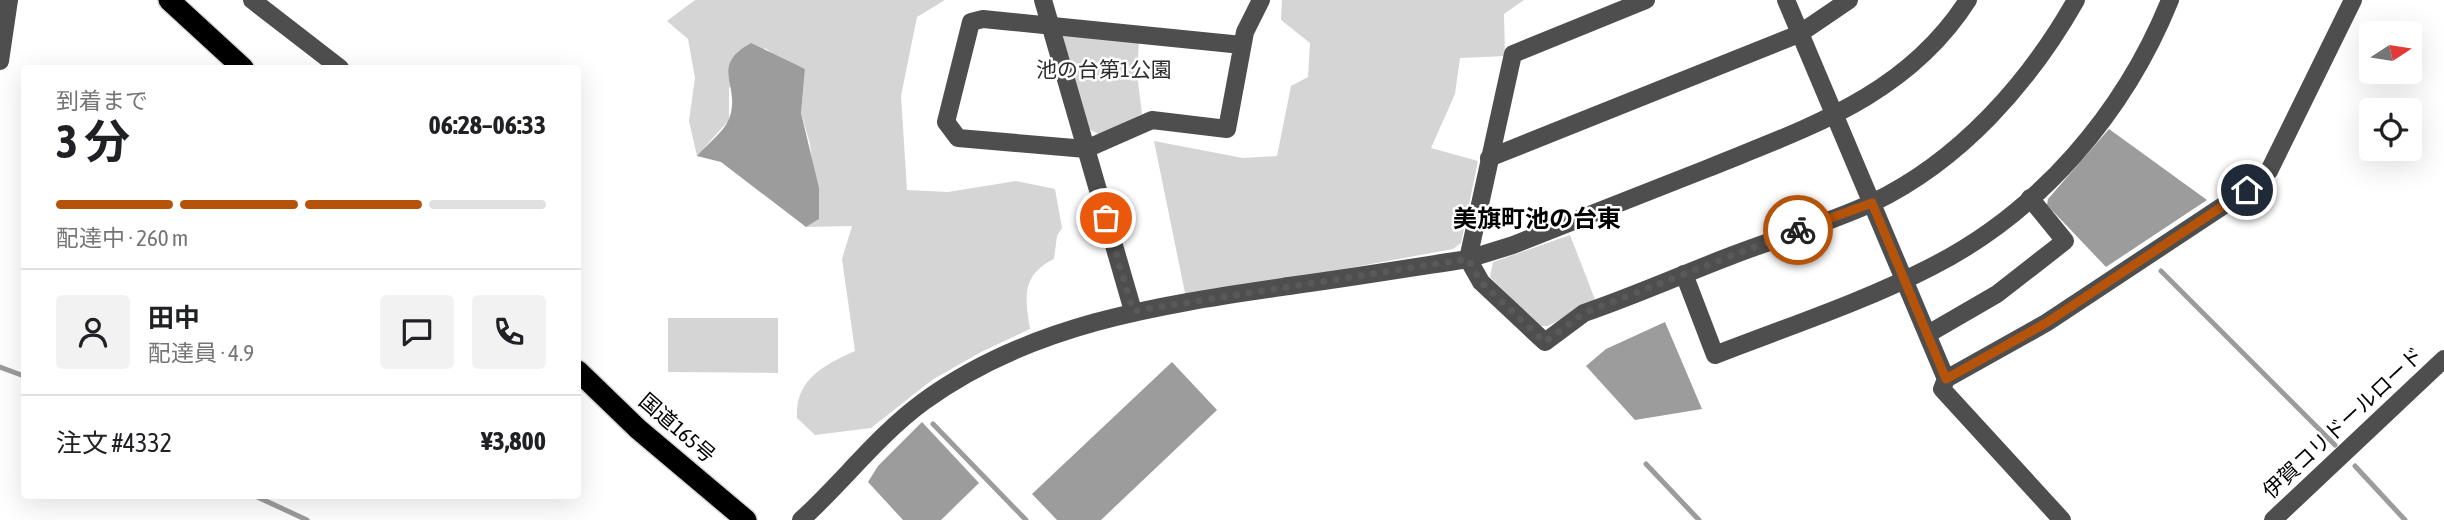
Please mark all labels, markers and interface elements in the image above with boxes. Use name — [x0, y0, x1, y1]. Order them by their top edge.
north arrow — [2359, 21, 2422, 84]
map controls — [2359, 21, 2422, 161]
park label: 池の台第1公園 — [1036, 57, 1172, 81]
text: 到着まで — [56, 88, 148, 114]
button: locate — [2359, 98, 2422, 161]
text: 06:28–06:33 — [429, 110, 546, 140]
text: 3 分 — [56, 115, 130, 168]
pin — [2217, 160, 2277, 220]
icon: home — [2228, 171, 2266, 209]
pin — [1076, 188, 1136, 248]
courier — [1763, 195, 1833, 265]
icon: bag — [1087, 199, 1125, 237]
district label: 美旗町池の台東 — [1453, 205, 1621, 232]
icon: bike — [1779, 211, 1817, 249]
text: 配達中 · 260 m — [56, 225, 188, 251]
button: person — [56, 295, 130, 369]
button: chat — [380, 295, 454, 369]
button: phone — [472, 295, 546, 369]
text: 田中 — [148, 303, 200, 333]
text: 配達員 · 4.9 — [148, 340, 254, 366]
street label: 伊賀コリドールロード — [2257, 342, 2427, 503]
street label: 国道165号 — [635, 388, 720, 467]
text: ¥3,800 — [481, 426, 546, 456]
text: 注文 #4332 — [56, 428, 172, 458]

